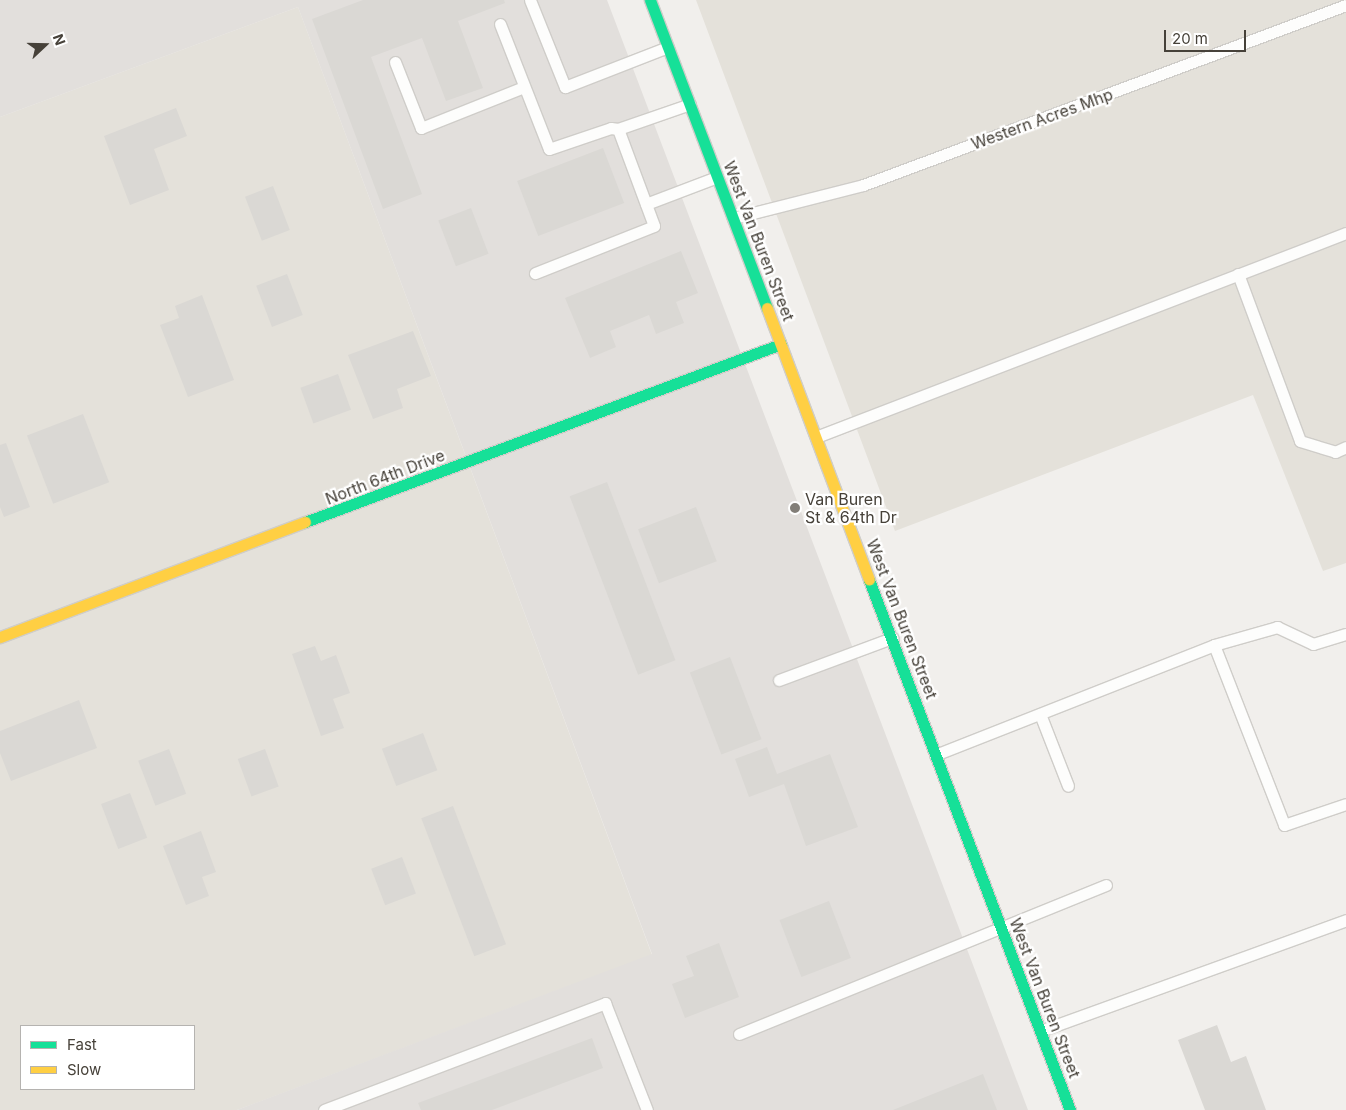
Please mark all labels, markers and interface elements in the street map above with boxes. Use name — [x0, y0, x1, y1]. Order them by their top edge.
north arrow — [20, 20, 70, 70]
scale bar — [1166, 20, 1248, 52]
text: 20 m — [1172, 29, 1208, 48]
text: N — [50, 31, 69, 47]
street label: Western Acres Mhp — [969, 84, 1115, 154]
street label: West Van Buren Street — [720, 158, 798, 324]
street label: North 64th Drive — [323, 445, 447, 509]
place label: Van Buren St & 64th Dr — [805, 489, 897, 527]
marker: Van Buren St & 64th Dr — [789, 502, 801, 514]
street label: West Van Buren Street — [863, 536, 941, 702]
street label: West Van Buren Street — [1006, 915, 1084, 1081]
legend — [20, 1025, 195, 1090]
text: Fast — [67, 1035, 97, 1054]
text: Slow — [67, 1060, 101, 1079]

